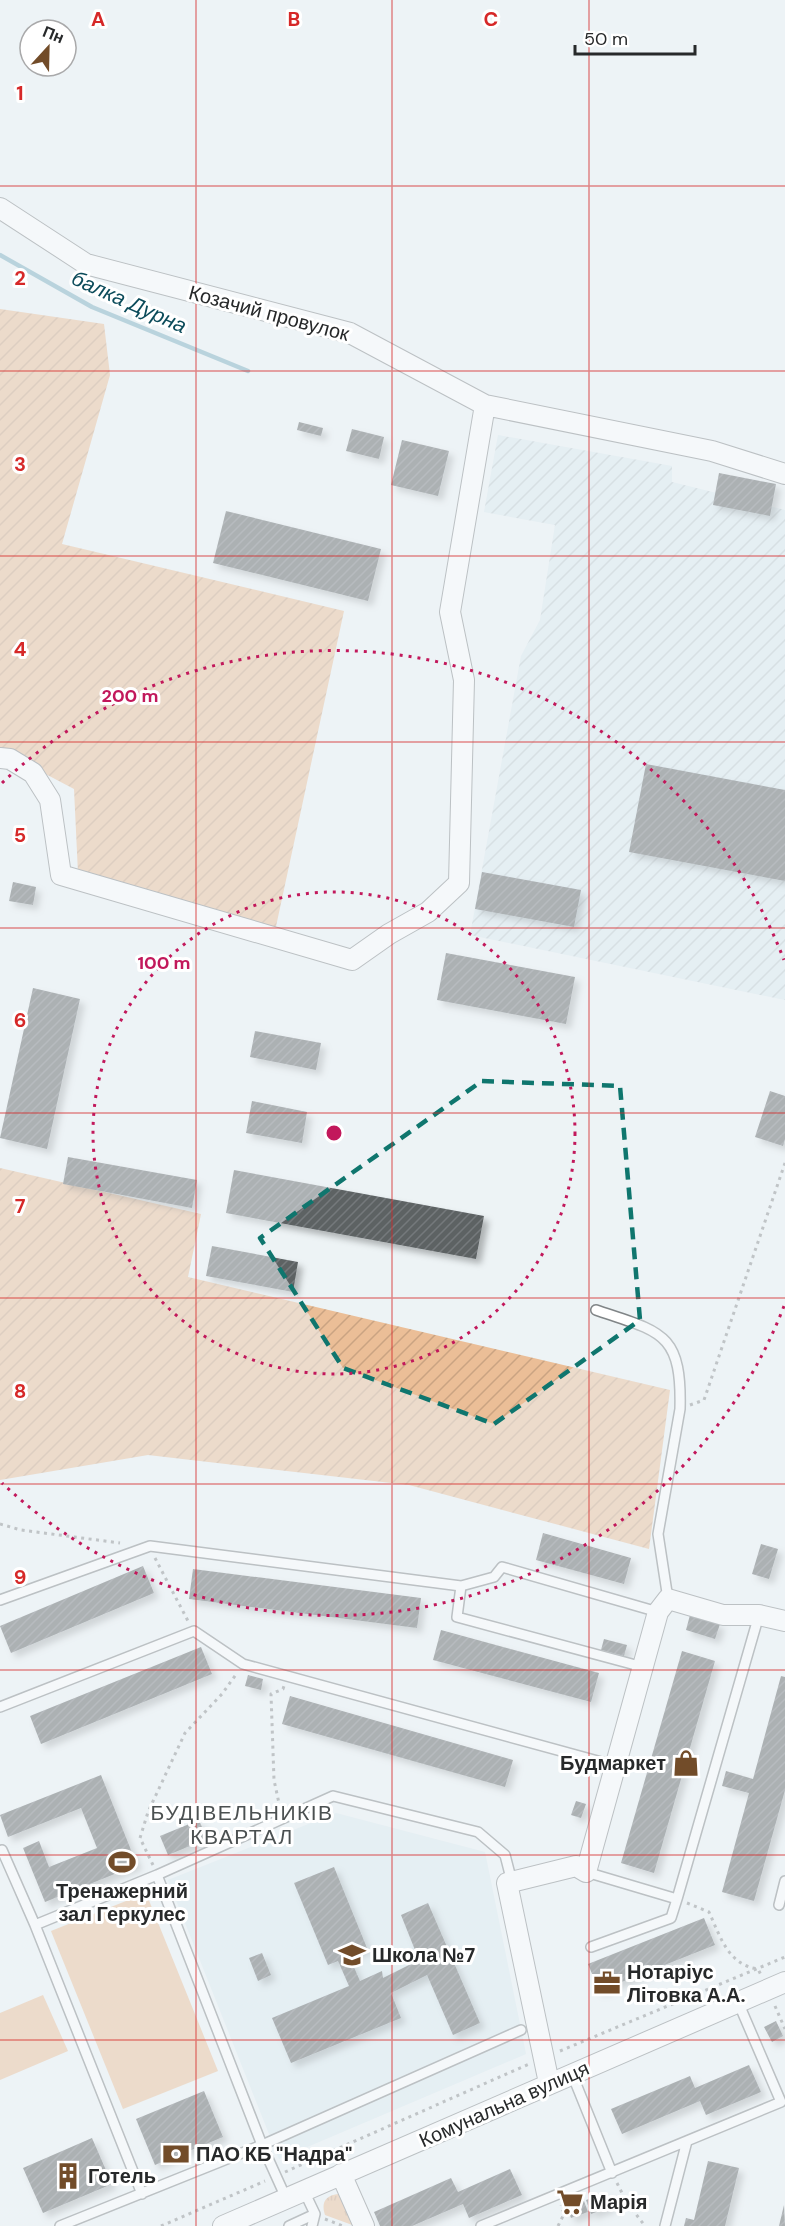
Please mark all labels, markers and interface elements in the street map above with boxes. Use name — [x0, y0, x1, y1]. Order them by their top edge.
text: A — [91, 6, 105, 32]
text: B — [288, 6, 300, 32]
text: C — [484, 6, 498, 32]
north arrow — [18, 18, 78, 78]
scale bar — [575, 18, 695, 56]
text: Пн — [40, 21, 67, 48]
text: 50 m — [584, 27, 628, 51]
text: 1 — [16, 80, 24, 106]
water label: балка Дурна — [67, 264, 191, 340]
text: 2 — [14, 265, 26, 291]
street label: Козачий провулок — [186, 279, 352, 347]
text: 3 — [14, 451, 26, 477]
text: 4 — [14, 636, 27, 662]
text: 200 m — [102, 684, 158, 708]
text: 5 — [14, 822, 26, 848]
text: 100 m — [137, 951, 191, 975]
text: 6 — [14, 1007, 26, 1033]
centre of rings — [324, 1123, 344, 1143]
text: 7 — [15, 1193, 26, 1219]
text: 8 — [14, 1378, 26, 1404]
text: 9 — [14, 1564, 26, 1590]
shop icon: Будмаркет — [671, 1748, 701, 1778]
place label: Будмаркет — [560, 1750, 666, 1776]
district label: БУДІВЕЛЬНИКІВ КВАРТАЛ — [150, 1799, 334, 1851]
sports icon: Тренажерний зал Геркулес — [107, 1847, 137, 1877]
place label: Тренажерний зал Геркулес — [56, 1878, 188, 1927]
school or university icon: Школа №7 — [337, 1940, 367, 1970]
place label: Школа №7 — [372, 1942, 475, 1968]
place label: Нотаріус Літовка А.А. — [627, 1959, 745, 2008]
office icon: Нотаріус Літовка А.А. — [592, 1968, 622, 1998]
street label: Комунальна вулиця — [415, 2055, 593, 2153]
bank icon: ПАО КБ "Надра" — [161, 2139, 191, 2169]
place label: ПАО КБ "Надра" — [196, 2141, 352, 2167]
building icon: Готель — [53, 2161, 83, 2191]
place label: Готель — [88, 2163, 156, 2189]
supermarket icon: Марія — [555, 2187, 585, 2217]
place label: Марія — [590, 2189, 647, 2215]

